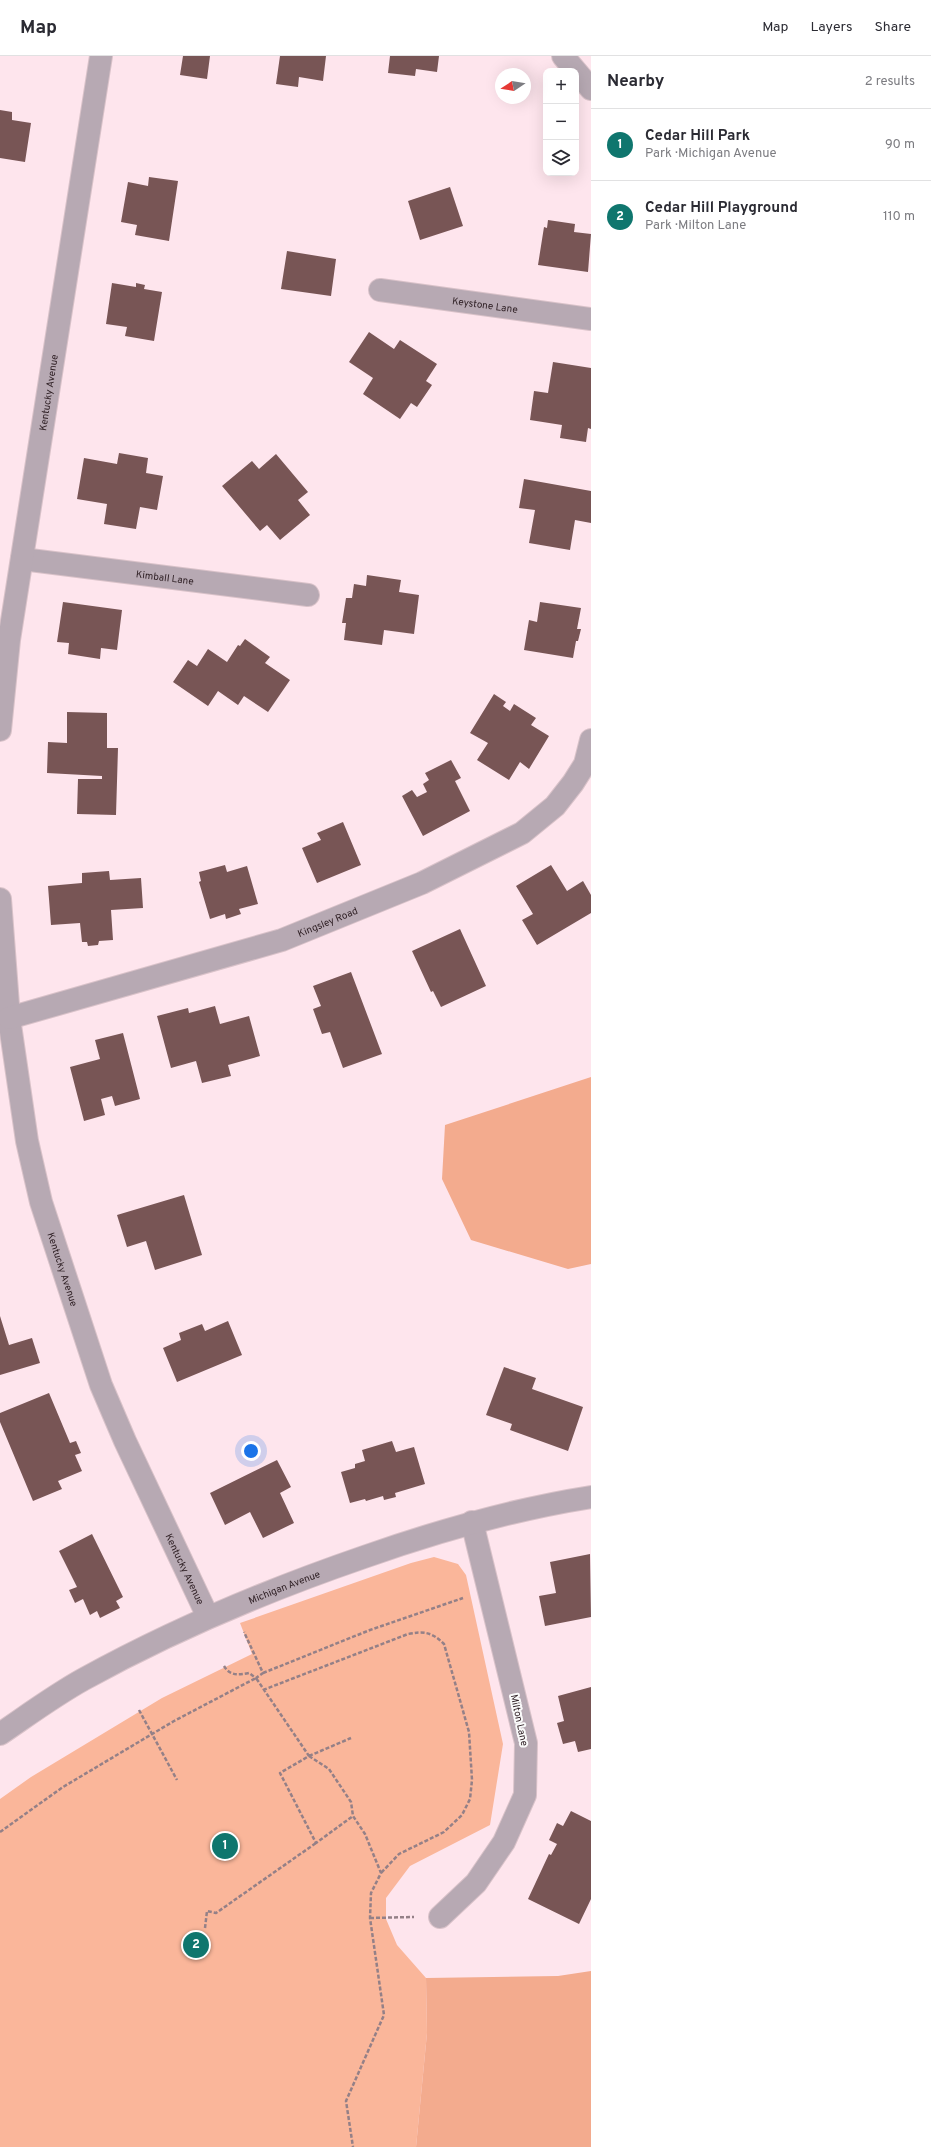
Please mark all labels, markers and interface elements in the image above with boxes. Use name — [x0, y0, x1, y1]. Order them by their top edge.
text: Map — [20, 16, 57, 40]
text: Map — [762, 19, 788, 36]
text: Layers — [810, 19, 852, 36]
text: Share — [874, 19, 911, 36]
north arrow — [495, 68, 531, 104]
map controls — [543, 68, 579, 176]
button: + — [543, 68, 579, 104]
text: Nearby — [607, 71, 664, 93]
text: 2 results — [865, 74, 915, 90]
button: − — [543, 104, 579, 140]
text: Cedar Hill Park — [645, 127, 750, 146]
text: 1 — [617, 137, 623, 153]
text: 90 m — [885, 137, 915, 153]
button: layers — [543, 140, 579, 176]
text: Park · Michigan Avenue — [645, 146, 777, 162]
text: Cedar Hill Playground — [645, 199, 798, 218]
text: 2 — [616, 209, 624, 225]
text: 110 m — [883, 209, 915, 225]
text: Park · Milton Lane — [645, 218, 746, 234]
street label: Keystone Lane — [451, 295, 518, 317]
street label: Kentucky Avenue — [37, 354, 62, 432]
street label: Kimball Lane — [135, 568, 194, 589]
street label: Kingsley Road — [296, 905, 360, 941]
street label: Kentucky Avenue — [43, 1231, 80, 1308]
your location — [241, 1441, 261, 1461]
street label: Kentucky Avenue — [162, 1532, 206, 1607]
street label: Michigan Avenue — [247, 1568, 322, 1608]
street label: Milton Lane — [507, 1693, 530, 1747]
pin: 1 — [212, 1831, 238, 1861]
pin: 2 — [183, 1930, 209, 1960]

